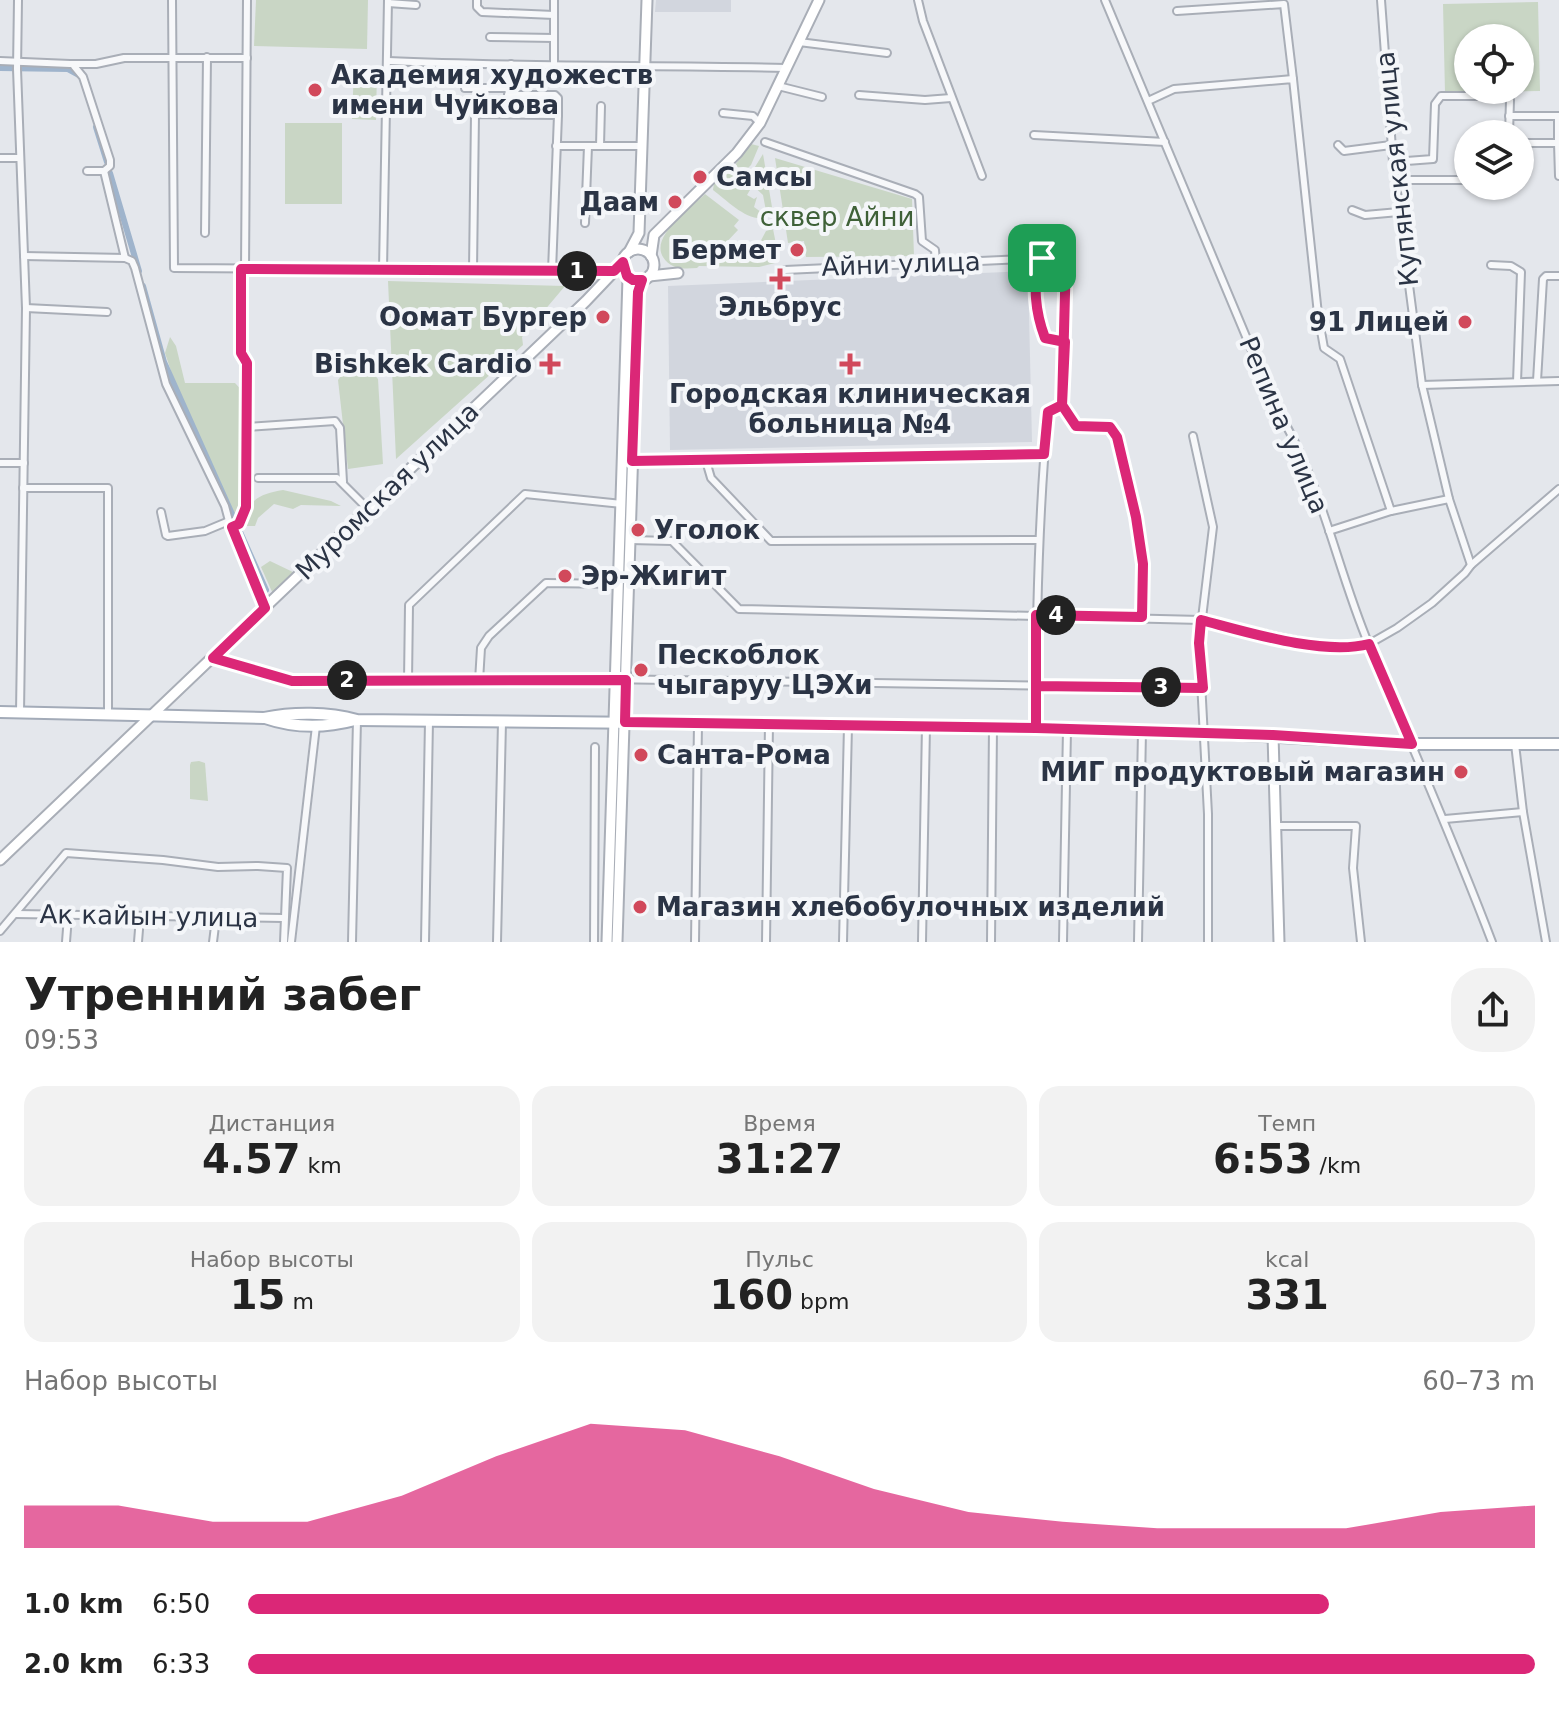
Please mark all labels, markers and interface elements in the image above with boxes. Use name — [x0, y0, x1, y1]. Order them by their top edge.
map controls — [1454, 24, 1534, 200]
button: locate — [1454, 24, 1534, 104]
street label: Купянская улица — [1370, 50, 1424, 288]
place label: Академия художеств имени Чуйкова — [331, 60, 653, 120]
marker: Академия художеств имени Чуйкова — [306, 81, 324, 99]
button: layers — [1454, 120, 1534, 200]
place label: Самсы — [716, 162, 813, 192]
marker: Самсы — [691, 168, 709, 186]
place label: Даам — [580, 187, 659, 217]
marker: Даам — [666, 193, 684, 211]
park label: сквер Айни — [760, 202, 914, 232]
pin — [1008, 224, 1076, 292]
place label: Бермет — [671, 235, 781, 265]
icon: arrive — [1020, 236, 1064, 280]
marker: Бермет — [788, 241, 806, 259]
street label: Айни улица — [821, 246, 981, 282]
pin: 1 — [557, 251, 597, 291]
text: 1 — [569, 258, 585, 283]
marker: Эльбрус — [771, 270, 789, 288]
place label: Эльбрус — [718, 292, 842, 322]
place label: Оомат Бургер — [379, 302, 587, 332]
place label: 91 Лицей — [1309, 307, 1449, 337]
marker: Оомат Бургер — [594, 308, 612, 326]
marker: 91 Лицей — [1456, 313, 1474, 331]
street label: Репина улица — [1233, 332, 1335, 518]
place label: Bishkek Cardio — [314, 349, 532, 379]
marker: Bishkek Cardio — [539, 353, 561, 375]
marker: Городская клиническая больница №4 — [839, 353, 861, 375]
place label: Городская клиническая больница №4 — [669, 379, 1031, 439]
street label: Муромская улица — [289, 396, 485, 586]
place label: Уголок — [654, 515, 760, 545]
marker: Уголок — [629, 521, 647, 539]
place label: Эр-Жигит — [581, 561, 726, 591]
marker: Эр-Жигит — [556, 567, 574, 585]
pin: 4 — [1036, 595, 1076, 635]
text: 4 — [1048, 602, 1064, 627]
place label: Пескоблок чыгаруу ЦЭХи — [657, 640, 873, 700]
pin: 2 — [327, 660, 367, 700]
marker: Пескоблок чыгаруу ЦЭХи — [632, 661, 650, 679]
text: 2 — [339, 667, 355, 692]
pin: 3 — [1141, 667, 1181, 707]
text: 3 — [1153, 674, 1169, 699]
place label: Санта-Рома — [657, 740, 831, 770]
marker: Санта-Рома — [632, 746, 650, 764]
place label: МИГ продуктовый магазин — [1040, 757, 1445, 787]
marker: МИГ продуктовый магазин — [1452, 763, 1470, 781]
place label: Магазин хлебобулочных изделий — [656, 892, 1165, 922]
marker: Магазин хлебобулочных изделий — [631, 898, 649, 916]
street label: Ак кайын улица — [39, 899, 259, 933]
button: share — [1451, 968, 1535, 1052]
text: Утренний забег — [24, 969, 421, 1020]
text: 09:53 — [24, 1025, 99, 1055]
text: Дистанция — [208, 1111, 335, 1136]
text: Время — [743, 1111, 816, 1136]
text: Темп — [1258, 1111, 1316, 1136]
text: 4.57 — [202, 1136, 301, 1182]
text: 31:27 — [716, 1136, 843, 1182]
text: 6:53 — [1213, 1136, 1313, 1182]
text: km — [301, 1153, 342, 1178]
text: /km — [1313, 1153, 1361, 1178]
text: Набор высоты — [190, 1247, 354, 1272]
text: Пульс — [745, 1247, 814, 1272]
text: kcal — [1265, 1247, 1309, 1272]
text: 15 — [230, 1272, 285, 1318]
text: 160 — [710, 1272, 793, 1318]
text: 331 — [1245, 1272, 1329, 1318]
text: m — [285, 1289, 314, 1314]
text: bpm — [793, 1289, 849, 1314]
text: Набор высоты — [24, 1366, 218, 1396]
text: 60–73 m — [1422, 1366, 1535, 1396]
text: 1.0 km — [24, 1589, 124, 1619]
text: 6:50 — [152, 1589, 210, 1619]
text: 2.0 km — [24, 1649, 124, 1679]
text: 6:33 — [152, 1649, 210, 1679]

